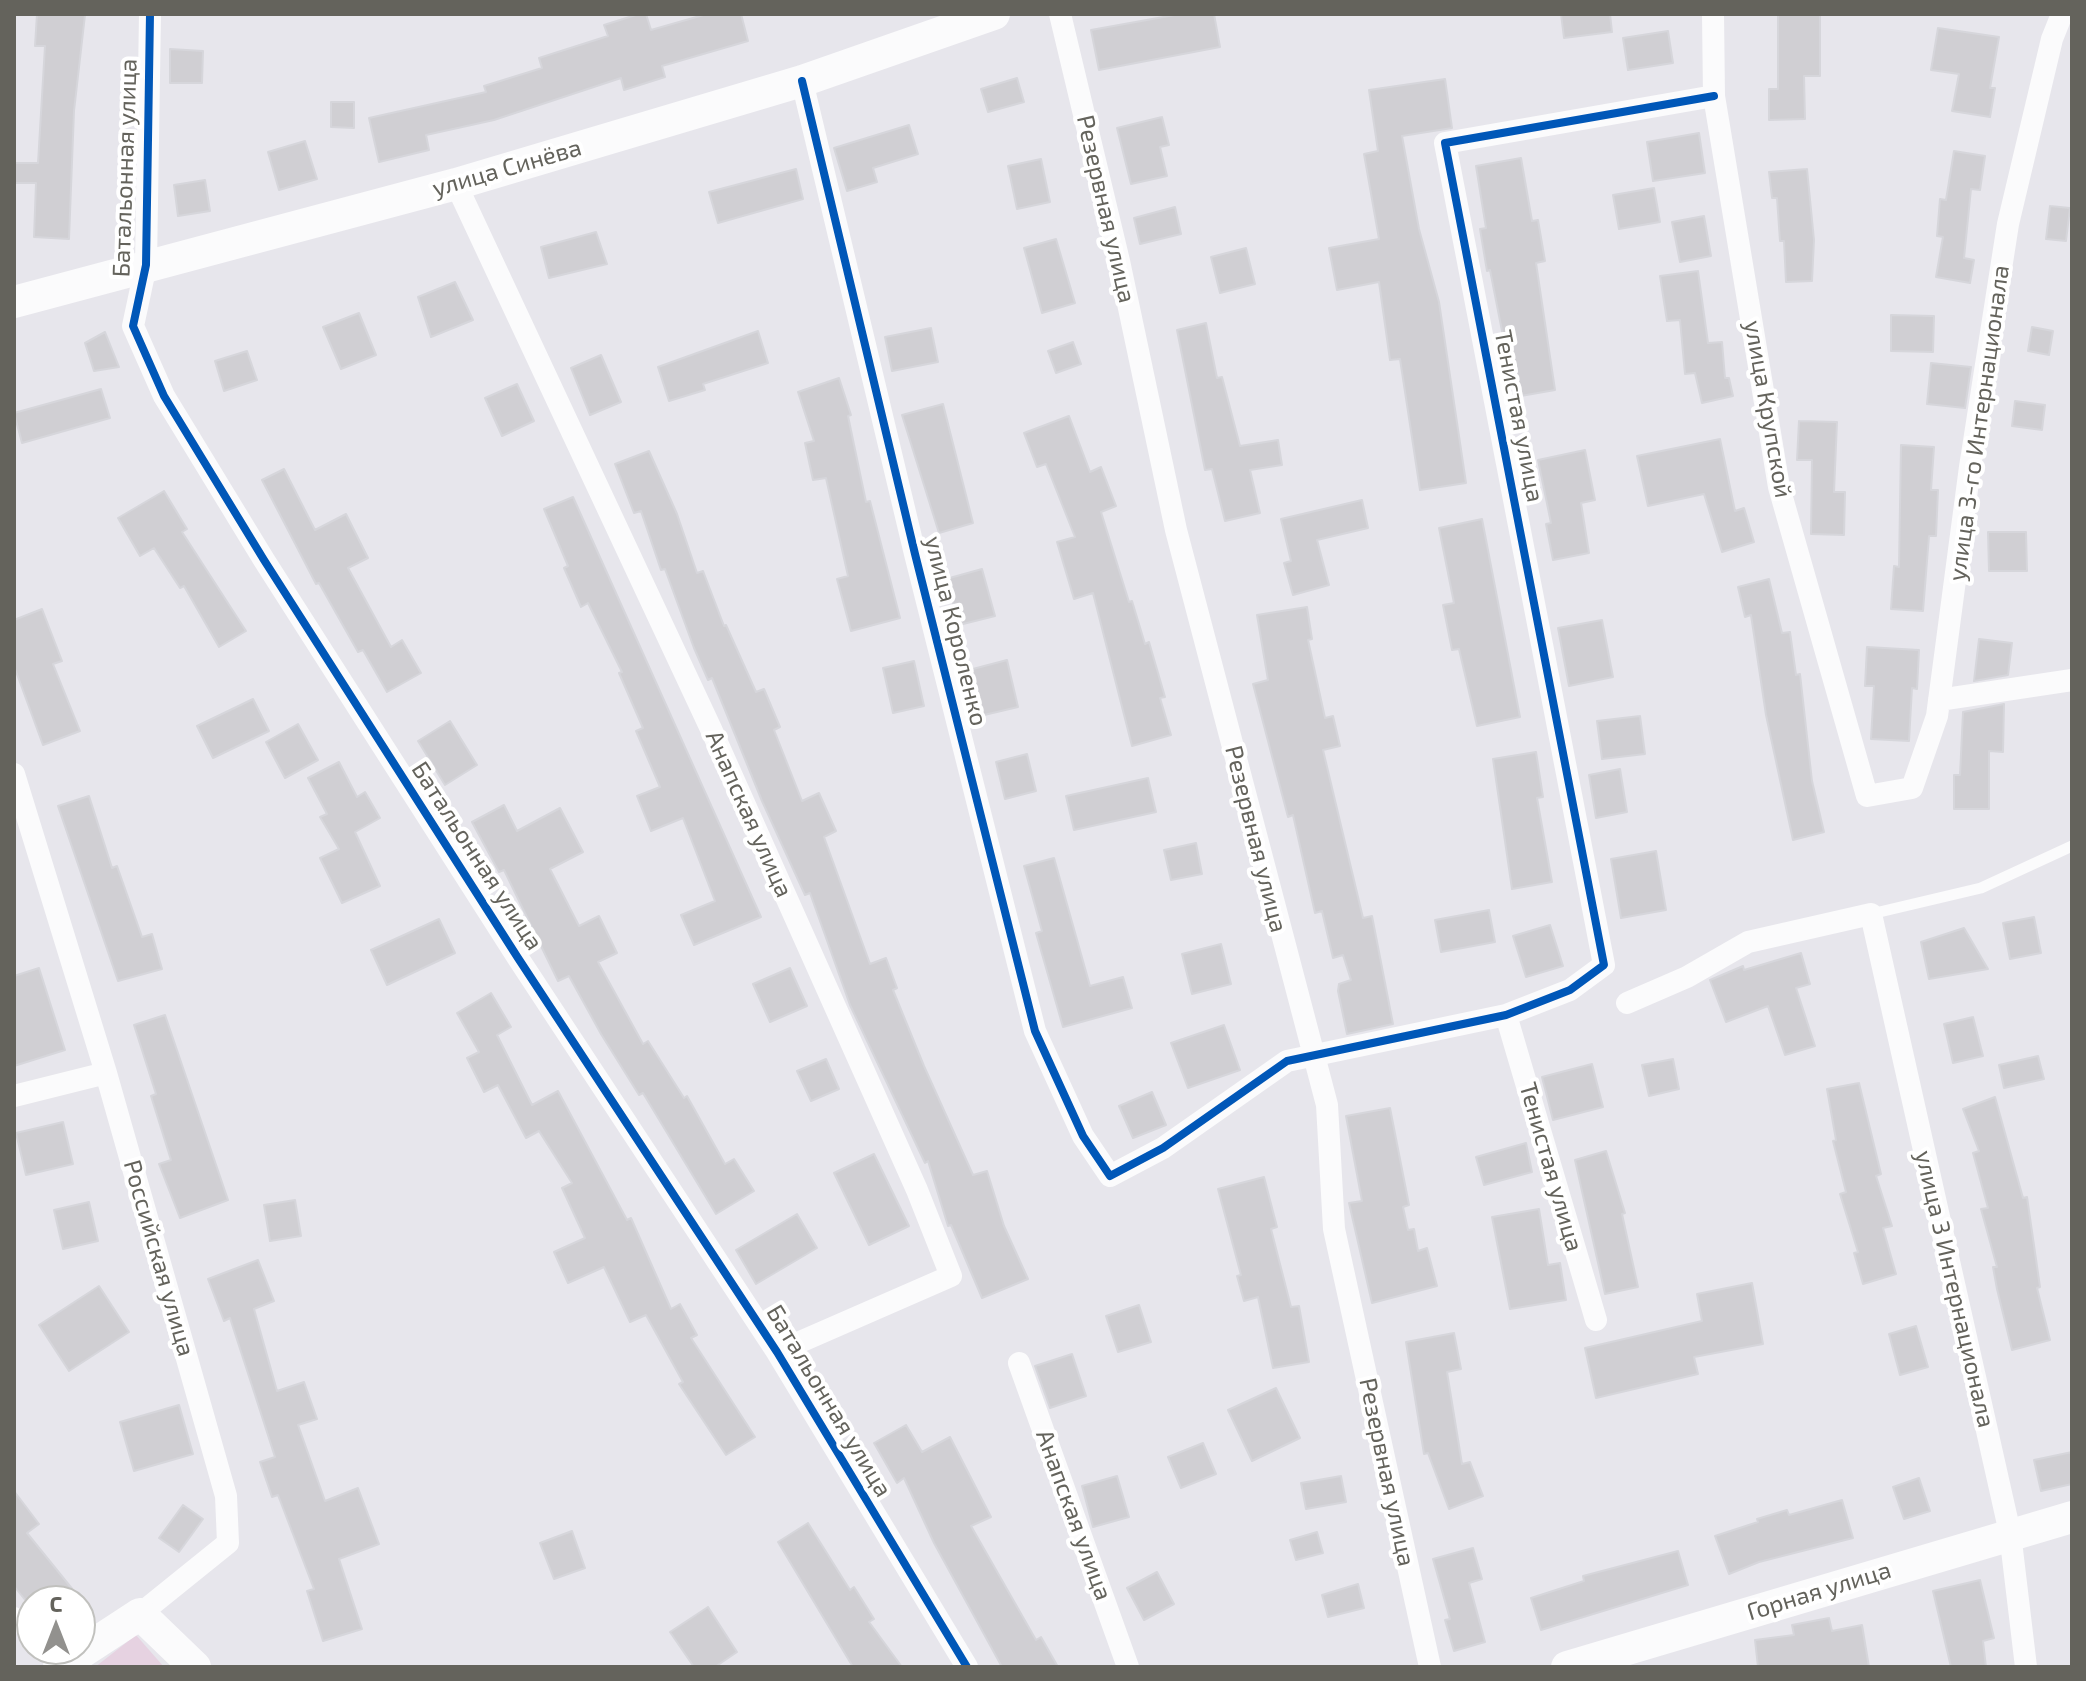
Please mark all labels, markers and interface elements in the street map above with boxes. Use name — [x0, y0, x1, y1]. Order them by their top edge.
street label: Батальонная улица — [107, 58, 143, 278]
street label: Резервная улица — [1070, 112, 1142, 306]
street label: улица Синёва — [429, 133, 585, 203]
street label: улица 3-го Интернационала — [1943, 263, 2015, 583]
street label: улица Крупской — [1738, 318, 1798, 500]
street label: Тенистая улица — [1488, 328, 1550, 504]
street label: улица Короленко — [918, 533, 994, 729]
street label: Анапская улица — [699, 726, 799, 902]
street label: Резервная улица — [1219, 742, 1293, 936]
street label: Батальонная улица — [405, 756, 549, 956]
street label: Тенистая улица — [1513, 1079, 1589, 1255]
street label: улица 3 Интернационала — [1909, 1148, 2001, 1430]
street label: Российская улица — [117, 1157, 201, 1359]
street label: Батальонная улица — [760, 1300, 898, 1502]
street label: Резервная улица — [1353, 1375, 1421, 1569]
street label: Анапская улица — [1030, 1426, 1118, 1604]
street label: Горная улица — [1744, 1555, 1894, 1627]
north arrow — [16, 1585, 96, 1665]
text: С — [50, 1590, 62, 1616]

